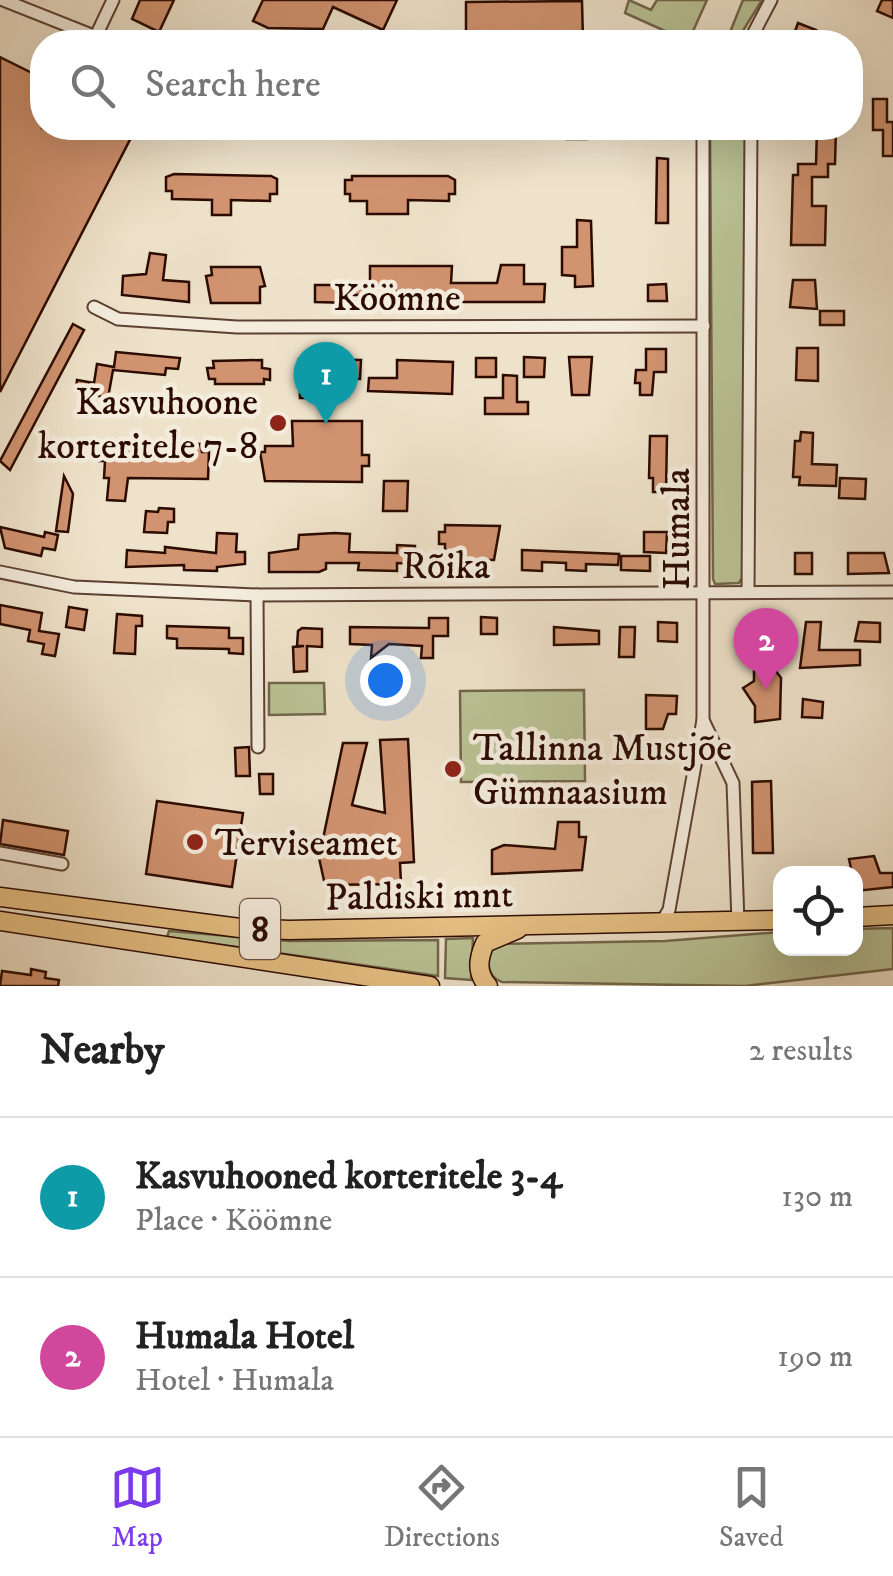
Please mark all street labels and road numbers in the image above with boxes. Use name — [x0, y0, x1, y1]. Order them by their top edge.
street label: Köömne — [333, 275, 461, 323]
street label: Humala — [654, 468, 702, 590]
street label: Rõika — [402, 543, 490, 591]
street label: Paldiski mnt — [325, 871, 514, 923]
road number: 8 — [240, 899, 280, 959]

